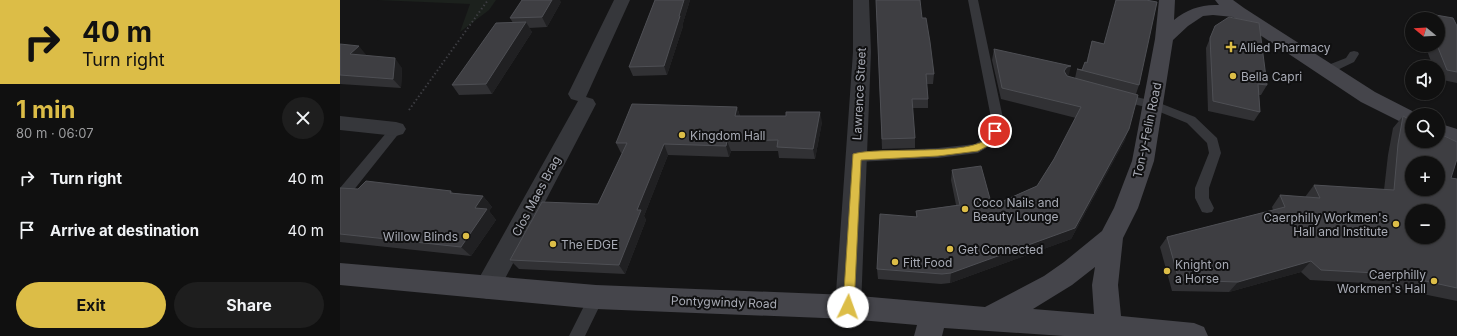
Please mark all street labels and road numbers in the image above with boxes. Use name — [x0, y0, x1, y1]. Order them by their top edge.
street label: Lawrence Street — [849, 47, 869, 141]
street label: Ton-y-Felin Road — [1130, 81, 1164, 179]
street label: Clos Maes Brag — [508, 153, 564, 239]
street label: Pontygwindy Road — [671, 293, 777, 311]

